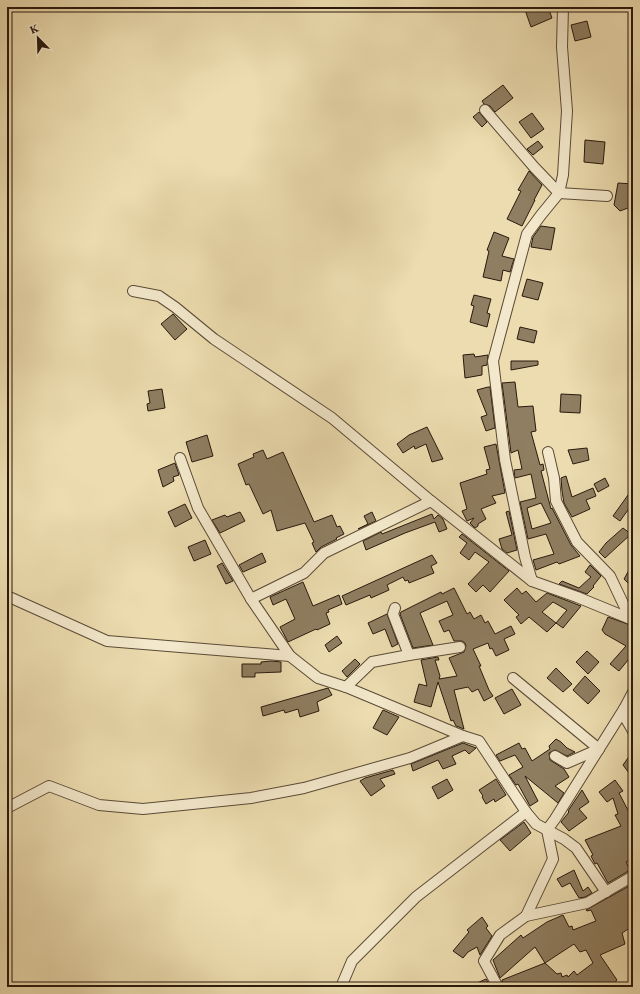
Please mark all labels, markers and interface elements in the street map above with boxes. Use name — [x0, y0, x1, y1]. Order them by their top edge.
north arrow — [18, 18, 58, 58]
text: K — [27, 20, 41, 37]

